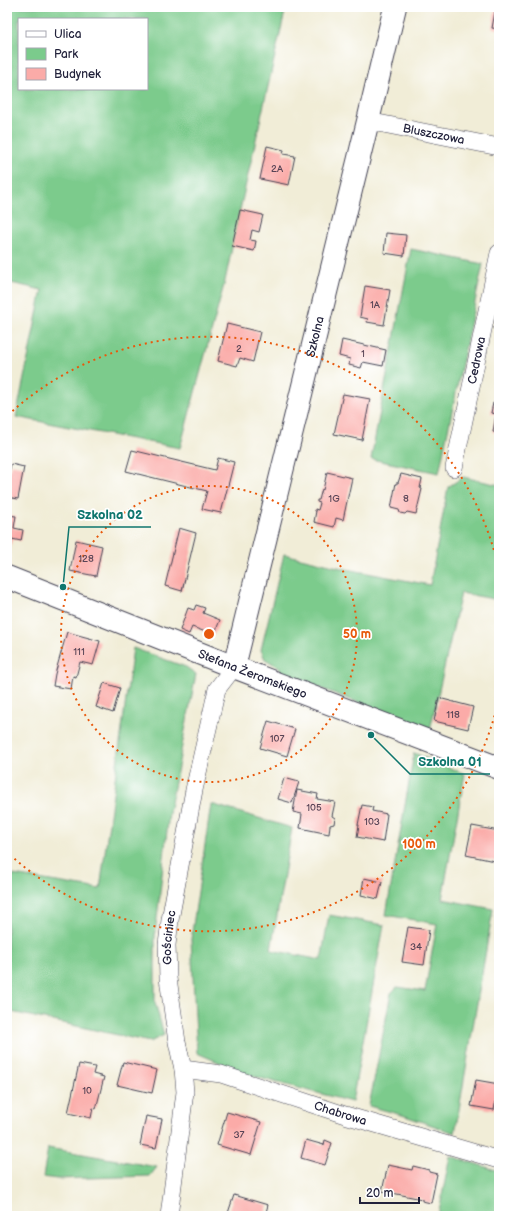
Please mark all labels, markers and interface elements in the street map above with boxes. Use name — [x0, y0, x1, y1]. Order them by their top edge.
legend — [18, 18, 148, 90]
text: Ulica — [54, 27, 82, 42]
text: Park — [54, 47, 78, 62]
text: Budynek — [54, 67, 101, 82]
street label: Bluszczowa — [401, 121, 466, 148]
house number: 2A — [271, 163, 284, 175]
house number: 1A — [370, 299, 381, 311]
street label: Szkolna — [303, 315, 328, 359]
street label: Cedrowa — [465, 335, 489, 386]
house number: 2 — [236, 343, 242, 355]
house number: 1 — [361, 348, 365, 360]
house number: 1G — [328, 493, 340, 505]
house number: 8 — [403, 493, 409, 505]
callout: Szkolna 02 — [69, 502, 151, 527]
text: Szkolna 02 — [77, 507, 143, 523]
house number: 128 — [78, 553, 94, 565]
centre of rings — [202, 627, 216, 641]
text: 50 m — [343, 627, 371, 642]
house number: 111 — [73, 646, 85, 658]
street label: Stefana Żeromskiego — [196, 647, 309, 702]
house number: 118 — [446, 709, 460, 721]
house number: 107 — [270, 733, 284, 745]
callout: Szkolna 01 — [410, 749, 490, 774]
text: Szkolna 01 — [418, 754, 482, 770]
house number: 105 — [306, 802, 322, 814]
house number: 103 — [364, 816, 380, 828]
text: 100 m — [402, 837, 436, 852]
street label: Gościniec — [160, 909, 180, 965]
house number: 34 — [410, 941, 422, 953]
house number: 10 — [82, 1085, 92, 1097]
street label: Chabrowa — [312, 1098, 369, 1129]
house number: 37 — [233, 1129, 245, 1141]
scale bar — [360, 1179, 419, 1205]
text: 20 m — [366, 1186, 393, 1201]

